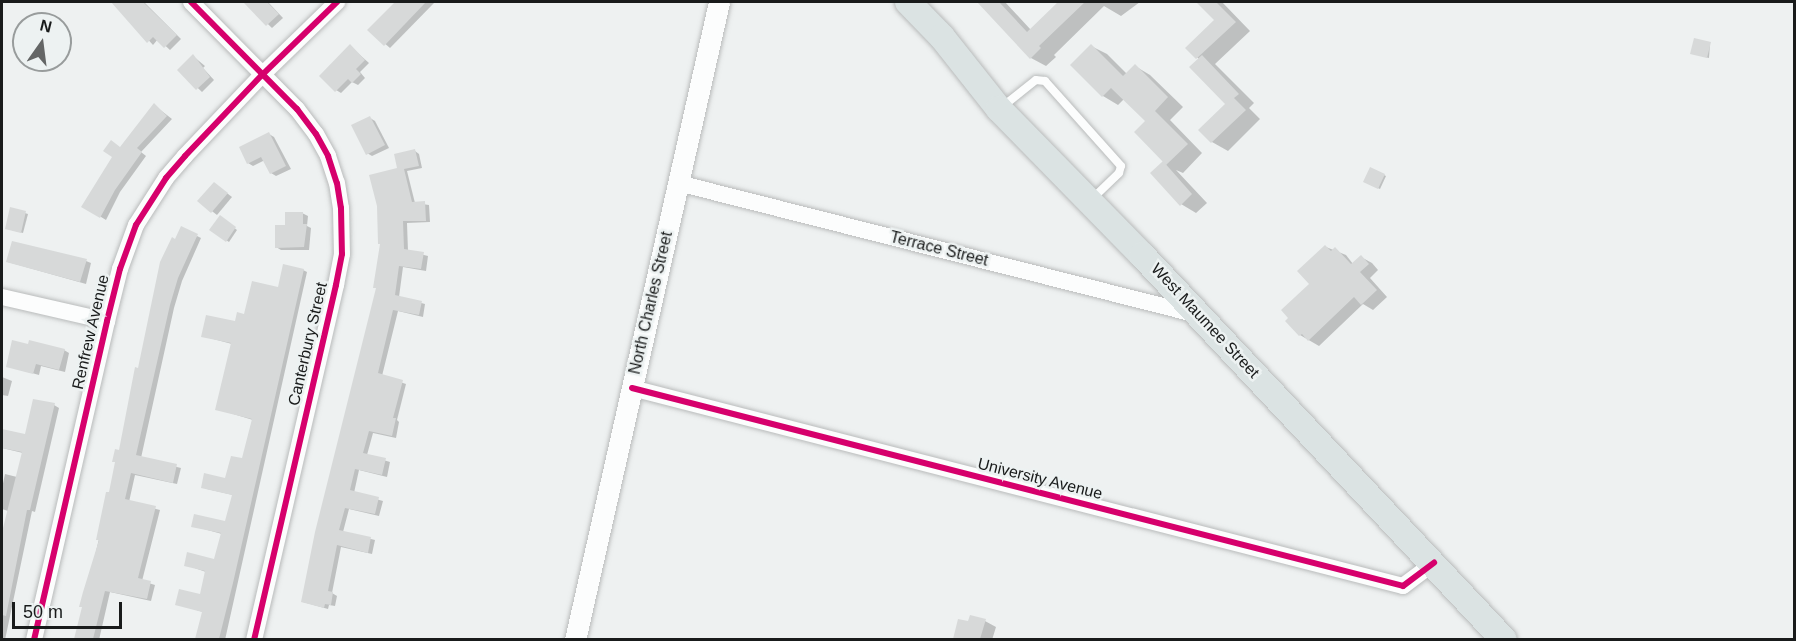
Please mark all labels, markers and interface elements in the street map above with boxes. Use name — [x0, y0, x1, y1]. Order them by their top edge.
north arrow — [12, 12, 72, 72]
text: N — [38, 16, 54, 36]
street label: Terrace Street — [888, 228, 990, 270]
street label: North Charles Street — [625, 230, 677, 376]
street label: West Maumee Street — [1147, 260, 1263, 382]
street label: Renfrew Avenue — [68, 272, 114, 392]
street label: Canterbury Street — [284, 280, 332, 408]
street label: University Avenue — [975, 454, 1105, 504]
scale bar — [15, 590, 124, 628]
text: 50 m — [23, 602, 63, 622]

